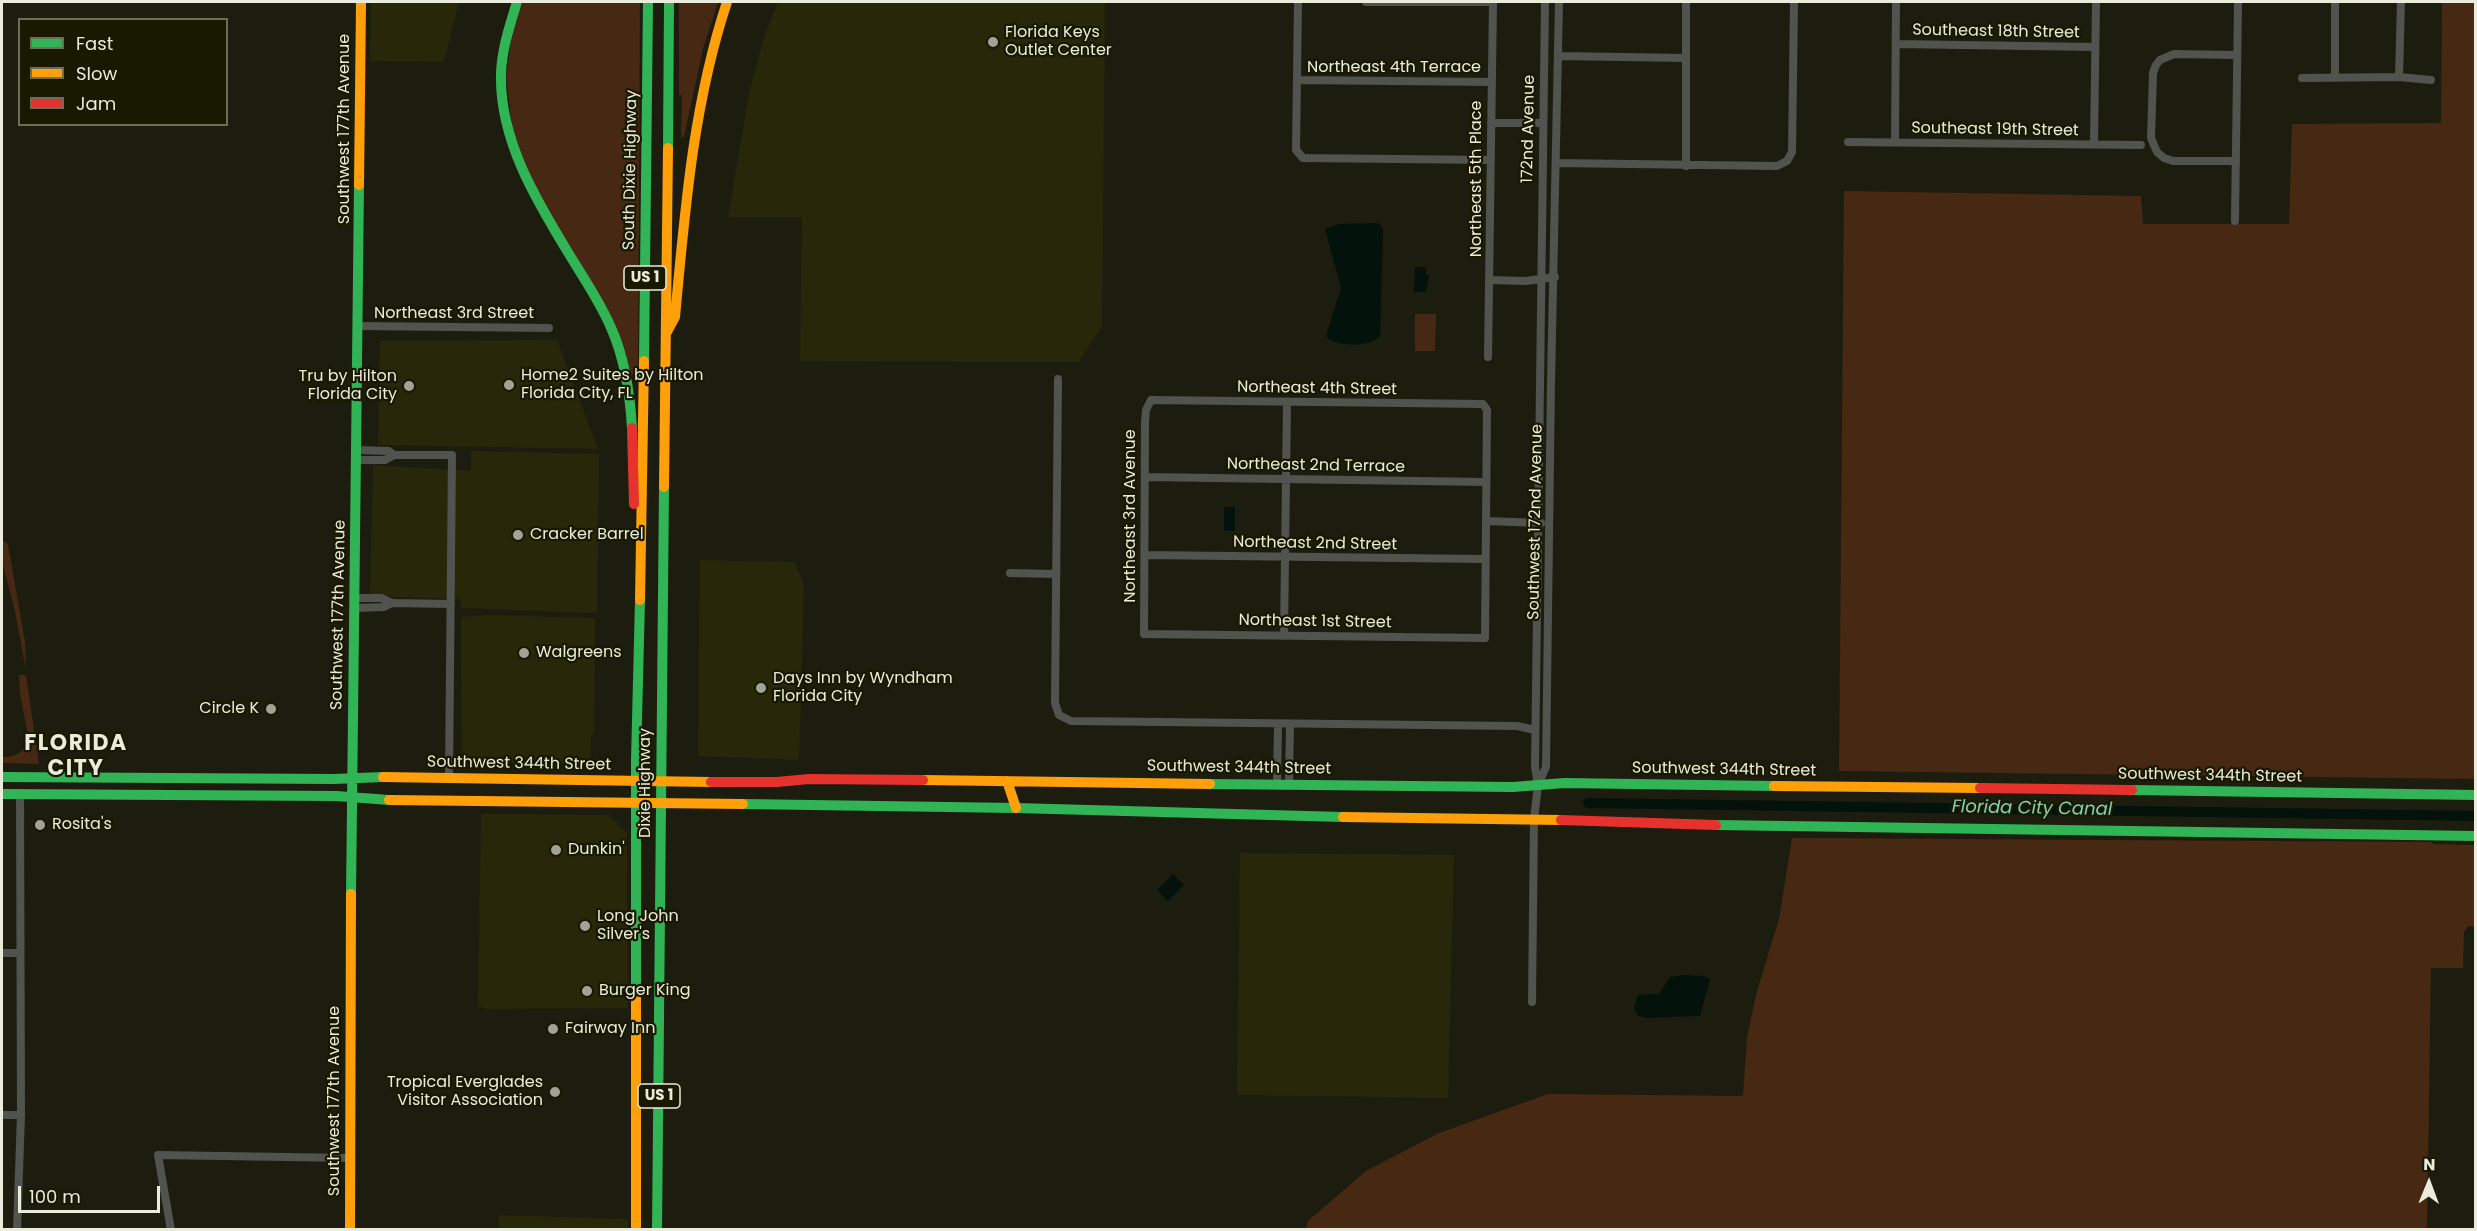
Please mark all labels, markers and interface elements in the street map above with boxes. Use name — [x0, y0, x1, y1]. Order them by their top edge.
legend — [18, 18, 228, 126]
street label: Southeast 18th Street — [1912, 21, 2080, 43]
place label: Florida Keys Outlet Center — [1005, 23, 1112, 61]
text: Fast — [76, 31, 113, 56]
street label: Southwest 177th Avenue — [335, 34, 355, 224]
marker: Florida Keys Outlet Center — [986, 35, 1000, 49]
street label: Northeast 4th Terrace — [1307, 58, 1481, 78]
text: Slow — [76, 61, 117, 86]
street label: 172nd Avenue — [1518, 75, 1540, 183]
street label: South Dixie Highway — [620, 90, 642, 250]
text: Jam — [76, 91, 116, 116]
street label: Northeast 5th Place — [1467, 101, 1487, 257]
street label: Southeast 19th Street — [1911, 119, 2079, 141]
road number: US 1 — [624, 266, 666, 290]
street label: Northeast 3rd Street — [374, 304, 534, 324]
place label: Home2 Suites by Hilton Florida City, FL — [521, 366, 703, 404]
place label: Tru by Hilton Florida City — [299, 367, 397, 405]
marker: Home2 Suites by Hilton Florida City, FL — [502, 378, 516, 392]
street label: Northeast 4th Street — [1237, 378, 1397, 400]
marker: Tru by Hilton Florida City — [402, 379, 416, 393]
street label: Southwest 172nd Avenue — [1525, 424, 1547, 620]
street label: Northeast 3rd Avenue — [1121, 429, 1141, 603]
street label: Northeast 2nd Terrace — [1227, 455, 1405, 477]
street label: Southwest 177th Avenue — [328, 520, 350, 710]
place label: Cracker Barrel — [530, 525, 644, 545]
marker: Cracker Barrel — [511, 528, 525, 542]
street label: Northeast 2nd Street — [1233, 533, 1397, 555]
street label: Northeast 1st Street — [1238, 611, 1392, 633]
place label: Walgreens — [536, 643, 622, 663]
marker: Walgreens — [517, 646, 531, 660]
place label: Days Inn by Wyndham Florida City — [773, 669, 953, 707]
marker: Days Inn by Wyndham Florida City — [754, 681, 768, 695]
place label: Circle K — [199, 699, 259, 719]
marker: Circle K — [264, 702, 278, 716]
street label: Dixie Highway — [636, 728, 656, 838]
district label: FLORIDA CITY — [24, 731, 128, 782]
street label: Southwest 344th Street — [427, 753, 611, 775]
street label: Southwest 344th Street — [1147, 757, 1331, 779]
street label: Southwest 344th Street — [1632, 759, 1816, 781]
street label: Southwest 344th Street — [2118, 765, 2302, 787]
water label: Florida City Canal — [1952, 797, 2112, 821]
place label: Rosita's — [52, 815, 112, 835]
marker: Rosita's — [33, 818, 47, 832]
place label: Dunkin' — [568, 840, 625, 860]
marker: Dunkin' — [549, 843, 563, 857]
place label: Long John Silver's — [597, 907, 679, 945]
marker: Long John Silver's — [578, 919, 592, 933]
place label: Burger King — [599, 981, 691, 1001]
marker: Burger King — [580, 984, 594, 998]
street label: Southwest 177th Avenue — [325, 1006, 345, 1196]
place label: Fairway Inn — [565, 1019, 655, 1039]
marker: Fairway Inn — [546, 1022, 560, 1036]
place label: Tropical Everglades Visitor Association — [387, 1073, 543, 1111]
road number: US 1 — [638, 1084, 680, 1108]
marker: Tropical Everglades Visitor Association — [548, 1085, 562, 1099]
north arrow — [2399, 1153, 2459, 1213]
text: N — [2423, 1153, 2436, 1176]
scale bar — [21, 1174, 164, 1212]
text: 100 m — [29, 1184, 81, 1209]

